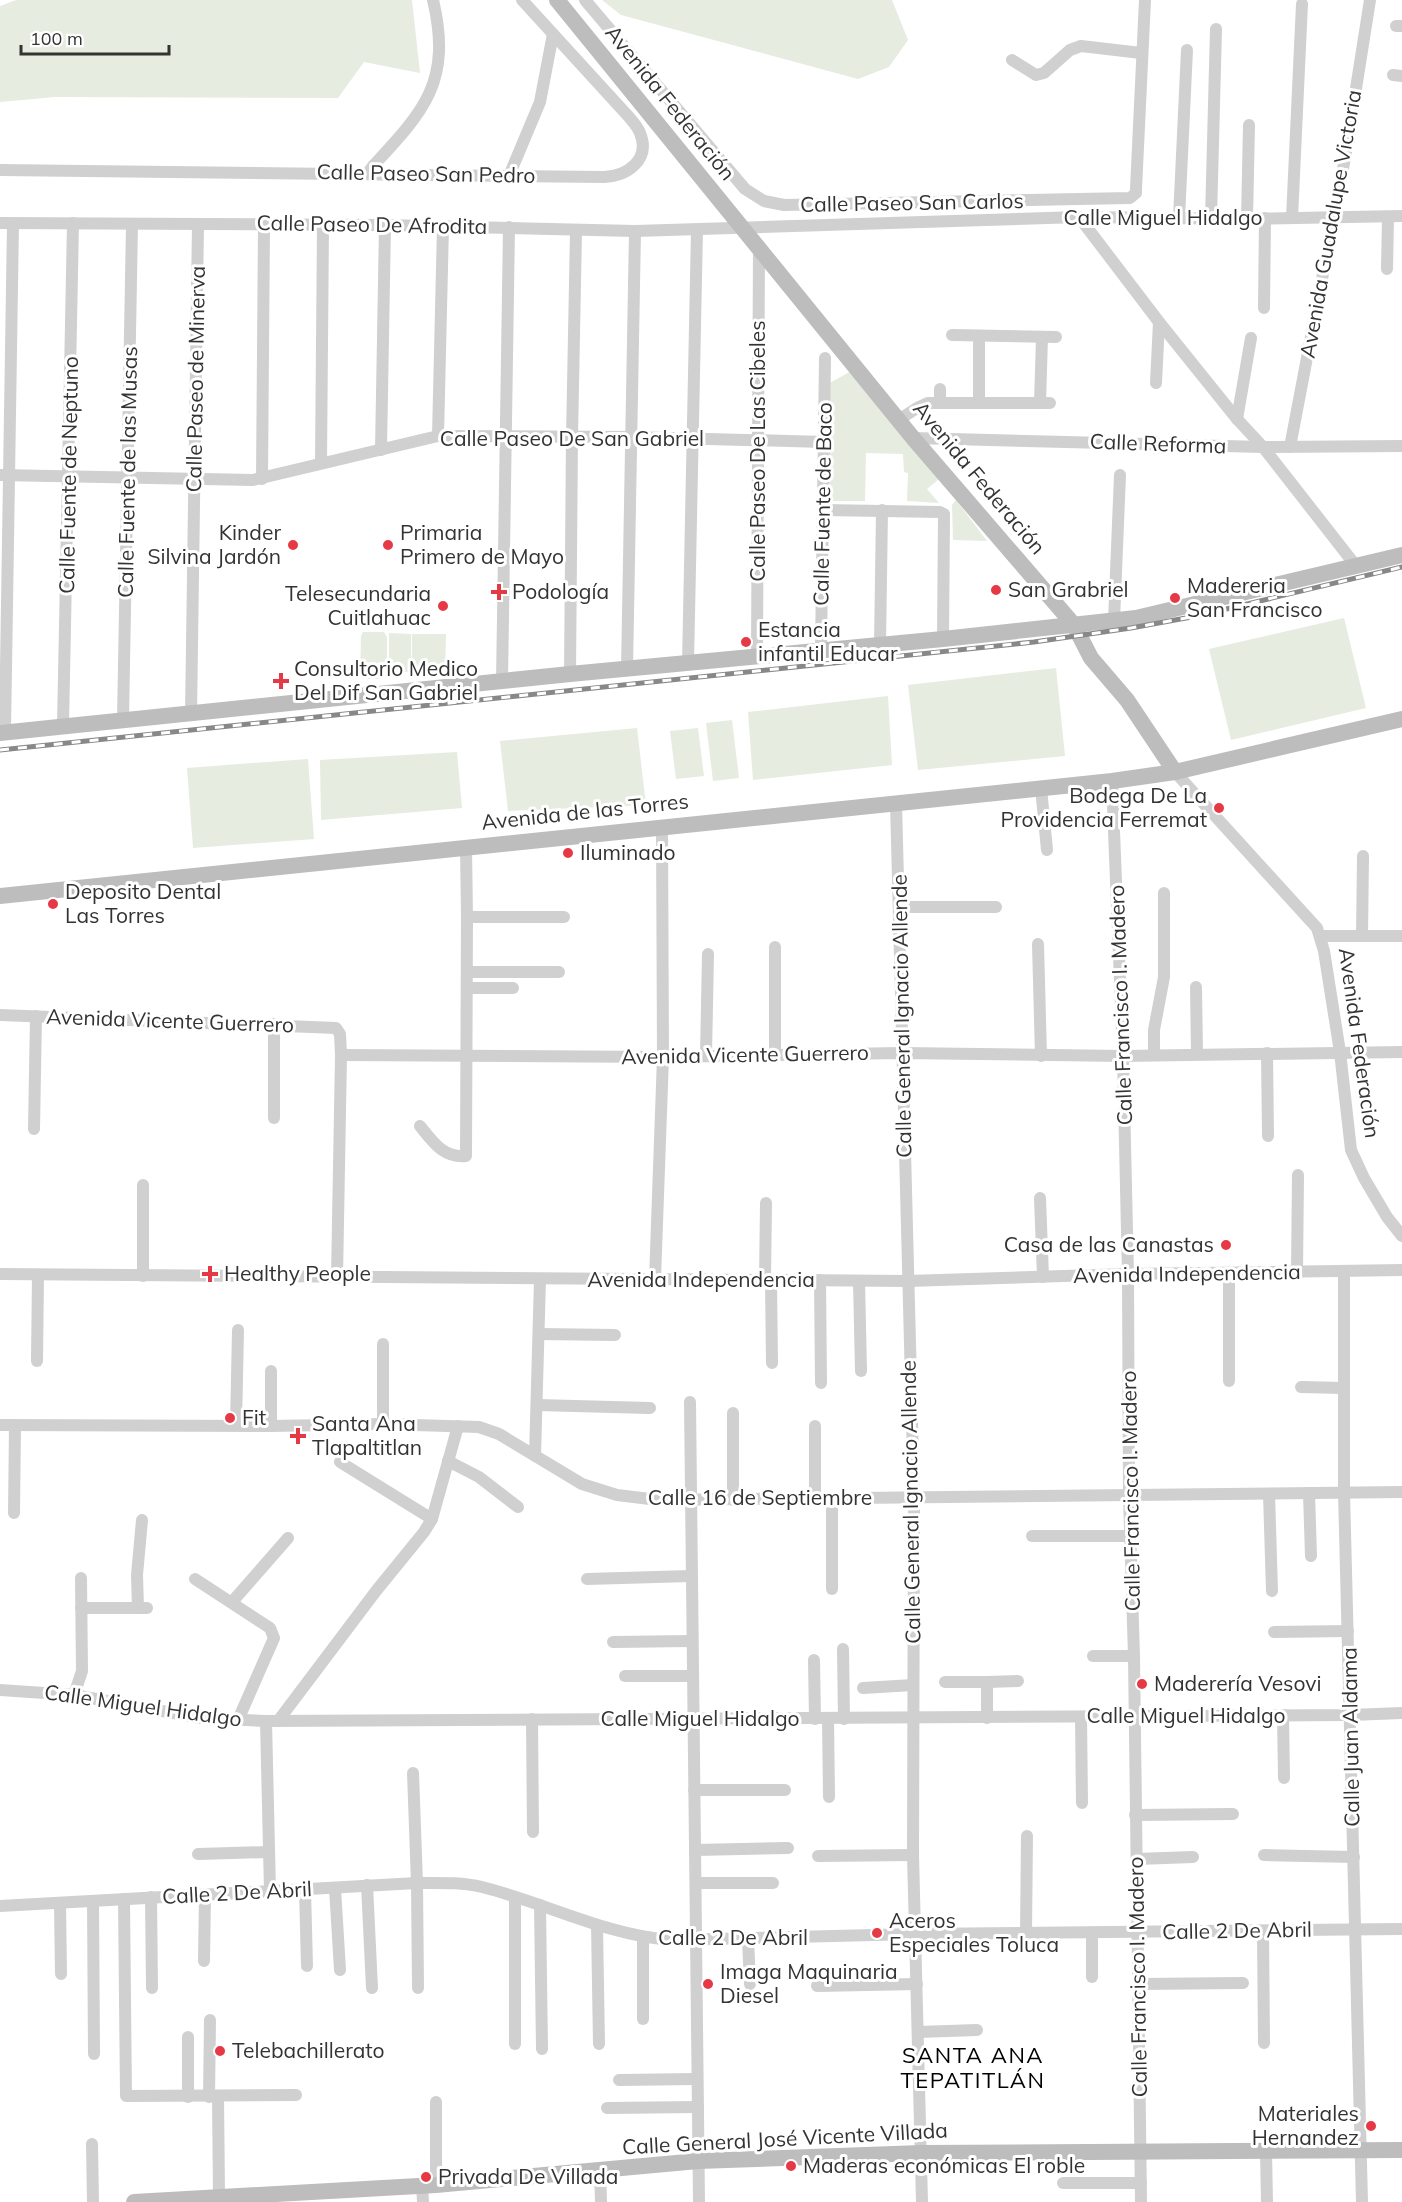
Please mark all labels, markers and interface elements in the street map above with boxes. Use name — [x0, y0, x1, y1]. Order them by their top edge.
scale bar — [21, 18, 170, 56]
street label: Avenida Federación — [600, 20, 741, 185]
text: 100 m — [30, 27, 83, 50]
street label: Avenida Guadalupe Victoria — [1294, 88, 1366, 360]
street label: Calle Paseo San Pedro — [316, 158, 536, 188]
street label: Calle Paseo San Carlos — [800, 187, 1024, 217]
street label: Calle Miguel Hidalgo — [1063, 204, 1263, 230]
street label: Calle Paseo De Afrodita — [257, 209, 488, 239]
street label: Calle Paseo de Minerva — [180, 265, 210, 493]
street label: Calle Paseo De Las Cibeles — [744, 320, 770, 582]
street label: Calle Fuente de las Musas — [112, 346, 142, 598]
street label: Calle Fuente de Neptuno — [53, 356, 83, 594]
street label: Avenida Federación — [908, 395, 1051, 559]
street label: Calle Fuente de Baco — [807, 402, 837, 606]
street label: Calle Paseo De San Gabriel — [440, 425, 704, 451]
street label: Calle Reforma — [1089, 428, 1227, 458]
place label: Kinder Silvina Jardón — [147, 519, 281, 569]
place label: Primaria Primero de Mayo — [400, 519, 564, 569]
marker: Kinder Silvina Jardón — [286, 538, 300, 552]
marker: Primaria Primero de Mayo — [381, 538, 395, 552]
place label: Madereria San Francisco — [1187, 572, 1322, 622]
place label: San Grabriel — [1008, 576, 1129, 602]
place label: Podología — [512, 578, 609, 604]
place label: Telesecundaria Cuitlahuac — [285, 580, 431, 630]
marker: Podología — [490, 583, 508, 601]
marker: San Grabriel — [989, 583, 1003, 597]
marker: Madereria San Francisco — [1168, 591, 1182, 605]
marker: Telesecundaria Cuitlahuac — [436, 599, 450, 613]
place label: Estancia infantil Educar — [758, 616, 898, 666]
marker: Estancia infantil Educar — [739, 635, 753, 649]
place label: Consultorio Medico Del Dif San Gabriel — [294, 655, 478, 705]
marker: Consultorio Medico Del Dif San Gabriel — [272, 672, 290, 690]
place label: Bodega De La Providencia Ferremat — [1001, 782, 1207, 832]
street label: Avenida de las Torres — [480, 787, 690, 835]
marker: Bodega De La Providencia Ferremat — [1212, 801, 1226, 815]
place label: Iluminado — [580, 839, 676, 865]
marker: Iluminado — [561, 846, 575, 860]
street label: Calle General Ignacio Allende — [886, 874, 916, 1158]
place label: Deposito Dental Las Torres — [65, 878, 221, 928]
street label: Calle Francisco I. Madero — [1103, 884, 1137, 1126]
marker: Deposito Dental Las Torres — [46, 897, 60, 911]
street label: Avenida Federación — [1334, 946, 1386, 1140]
street label: Avenida Vicente Guerrero — [46, 1003, 294, 1037]
street label: Avenida Vicente Guerrero — [621, 1039, 869, 1069]
place label: Casa de las Canastas — [1004, 1231, 1214, 1257]
marker: Casa de las Canastas — [1219, 1238, 1233, 1252]
street label: Avenida Independencia — [1073, 1258, 1301, 1288]
place label: Healthy People — [224, 1260, 371, 1286]
marker: Healthy People — [201, 1265, 219, 1283]
street label: Avenida Independencia — [587, 1266, 815, 1292]
street label: Calle General Ignacio Allende — [895, 1360, 925, 1644]
street label: Calle Francisco I. Madero — [1115, 1370, 1145, 1612]
place label: Fit — [242, 1404, 266, 1430]
place label: Santa Ana Tlapaltitlan — [312, 1410, 422, 1460]
marker: Fit — [223, 1411, 237, 1425]
marker: Santa Ana Tlapaltitlan — [289, 1427, 307, 1445]
street label: Calle 16 de Septiembre — [648, 1484, 872, 1510]
street label: Calle Juan Aldama — [1335, 1647, 1365, 1827]
place label: Maderería Vesovi — [1154, 1670, 1322, 1696]
marker: Maderería Vesovi — [1135, 1677, 1149, 1691]
street label: Calle Miguel Hidalgo — [43, 1678, 244, 1732]
street label: Calle Miguel Hidalgo — [1086, 1702, 1286, 1728]
street label: Calle Miguel Hidalgo — [600, 1705, 800, 1731]
street label: Calle Francisco I. Madero — [1122, 1856, 1152, 2098]
street label: Calle 2 De Abril — [161, 1875, 312, 1909]
place label: Aceros Especiales Toluca — [889, 1907, 1059, 1957]
street label: Calle 2 De Abril — [1162, 1916, 1312, 1944]
street label: Calle 2 De Abril — [658, 1924, 808, 1950]
marker: Aceros Especiales Toluca — [870, 1926, 884, 1940]
place label: Imaga Maquinaria Diesel — [720, 1958, 898, 2008]
marker: Imaga Maquinaria Diesel — [701, 1977, 715, 1991]
place label: Telebachillerato — [232, 2037, 385, 2063]
district label: SANTA ANA TEPATITLÁN — [901, 2041, 1045, 2094]
marker: Telebachillerato — [213, 2044, 227, 2058]
place label: Materiales Hernandez — [1252, 2100, 1359, 2150]
street label: Calle General José Vicente Villada — [621, 2116, 948, 2160]
marker: Materiales Hernandez — [1364, 2119, 1378, 2133]
place label: Maderas económicas El roble — [803, 2152, 1085, 2178]
marker: Maderas económicas El roble — [784, 2159, 798, 2173]
place label: Privada De Villada — [438, 2163, 618, 2189]
marker: Privada De Villada — [419, 2170, 433, 2184]

